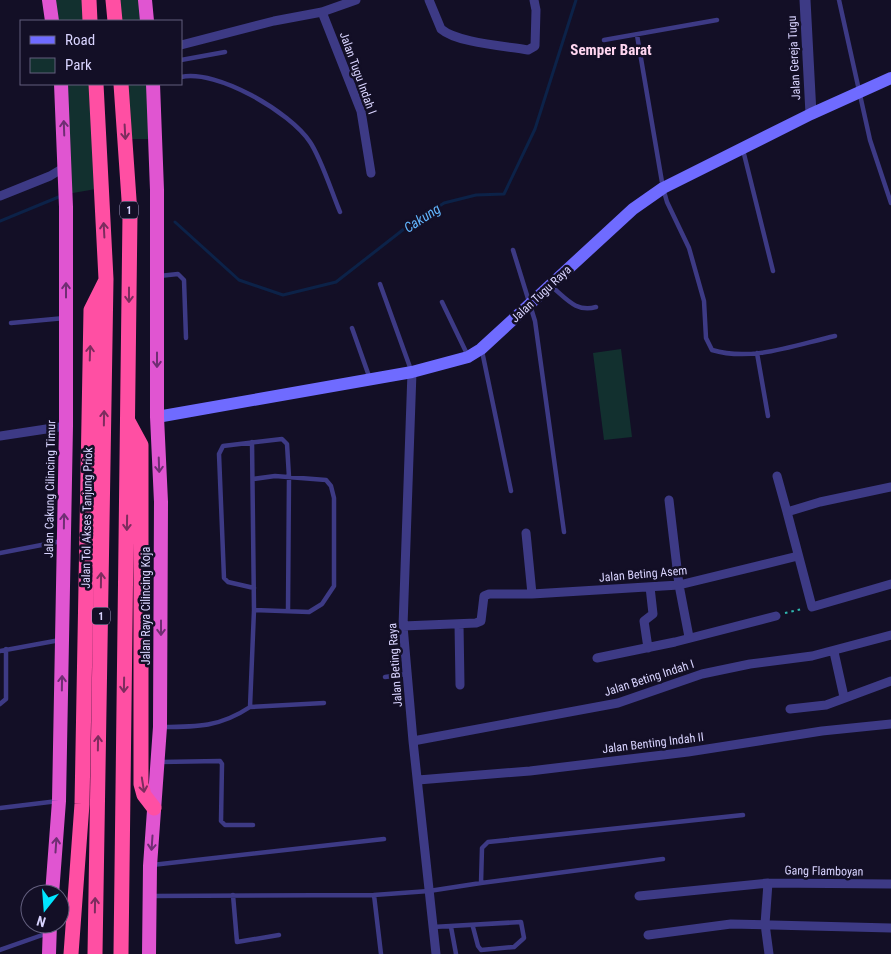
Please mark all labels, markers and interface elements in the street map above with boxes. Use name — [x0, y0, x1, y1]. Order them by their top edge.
street label: Jalan Gereja Tugu — [785, 15, 803, 101]
legend — [20, 20, 182, 85]
street label: Jalan Tugu Indah I — [337, 30, 379, 116]
text: Road — [65, 31, 95, 49]
district label: Semper Barat — [570, 41, 652, 59]
text: Park — [65, 56, 92, 74]
one-way arrow — [60, 121, 69, 137]
one-way arrow — [121, 124, 130, 140]
water label: Cakung — [401, 200, 443, 236]
road number: 1 — [120, 202, 138, 218]
one-way arrow — [99, 222, 109, 238]
street label: Jalan Tugu Raya — [508, 262, 574, 325]
one-way arrow — [61, 282, 71, 298]
one-way arrow — [124, 286, 134, 302]
one-way arrow — [85, 346, 94, 362]
one-way arrow — [152, 351, 162, 367]
one-way arrow — [99, 410, 109, 426]
street label: Jalan Cakung Cilincing Timur — [42, 420, 58, 558]
street label: Jalan Tol Akses Tanjung Priok — [79, 446, 95, 589]
one-way arrow — [155, 457, 164, 473]
one-way arrow — [59, 513, 69, 529]
one-way arrow — [122, 514, 132, 530]
street label: Jalan Raya Cilincing Koja — [139, 546, 153, 665]
street label: Jalan Beting Asem — [598, 563, 688, 585]
one-way arrow — [96, 573, 106, 589]
road number: 1 — [92, 608, 110, 624]
one-way arrow — [156, 620, 166, 636]
street label: Jalan Beting Raya — [385, 622, 405, 708]
street label: Jalan Beting Indah I — [602, 657, 696, 699]
one-way arrow — [57, 675, 67, 692]
one-way arrow — [120, 677, 129, 693]
street label: Jalan Benting Indah II — [601, 730, 705, 756]
one-way arrow — [94, 735, 103, 751]
one-way arrow — [138, 777, 148, 793]
one-way arrow — [147, 834, 157, 850]
one-way arrow — [51, 838, 60, 854]
street label: Gang Flamboyan — [784, 863, 864, 879]
north arrow — [20, 884, 70, 934]
one-way arrow — [91, 898, 100, 914]
text: N — [35, 913, 48, 930]

